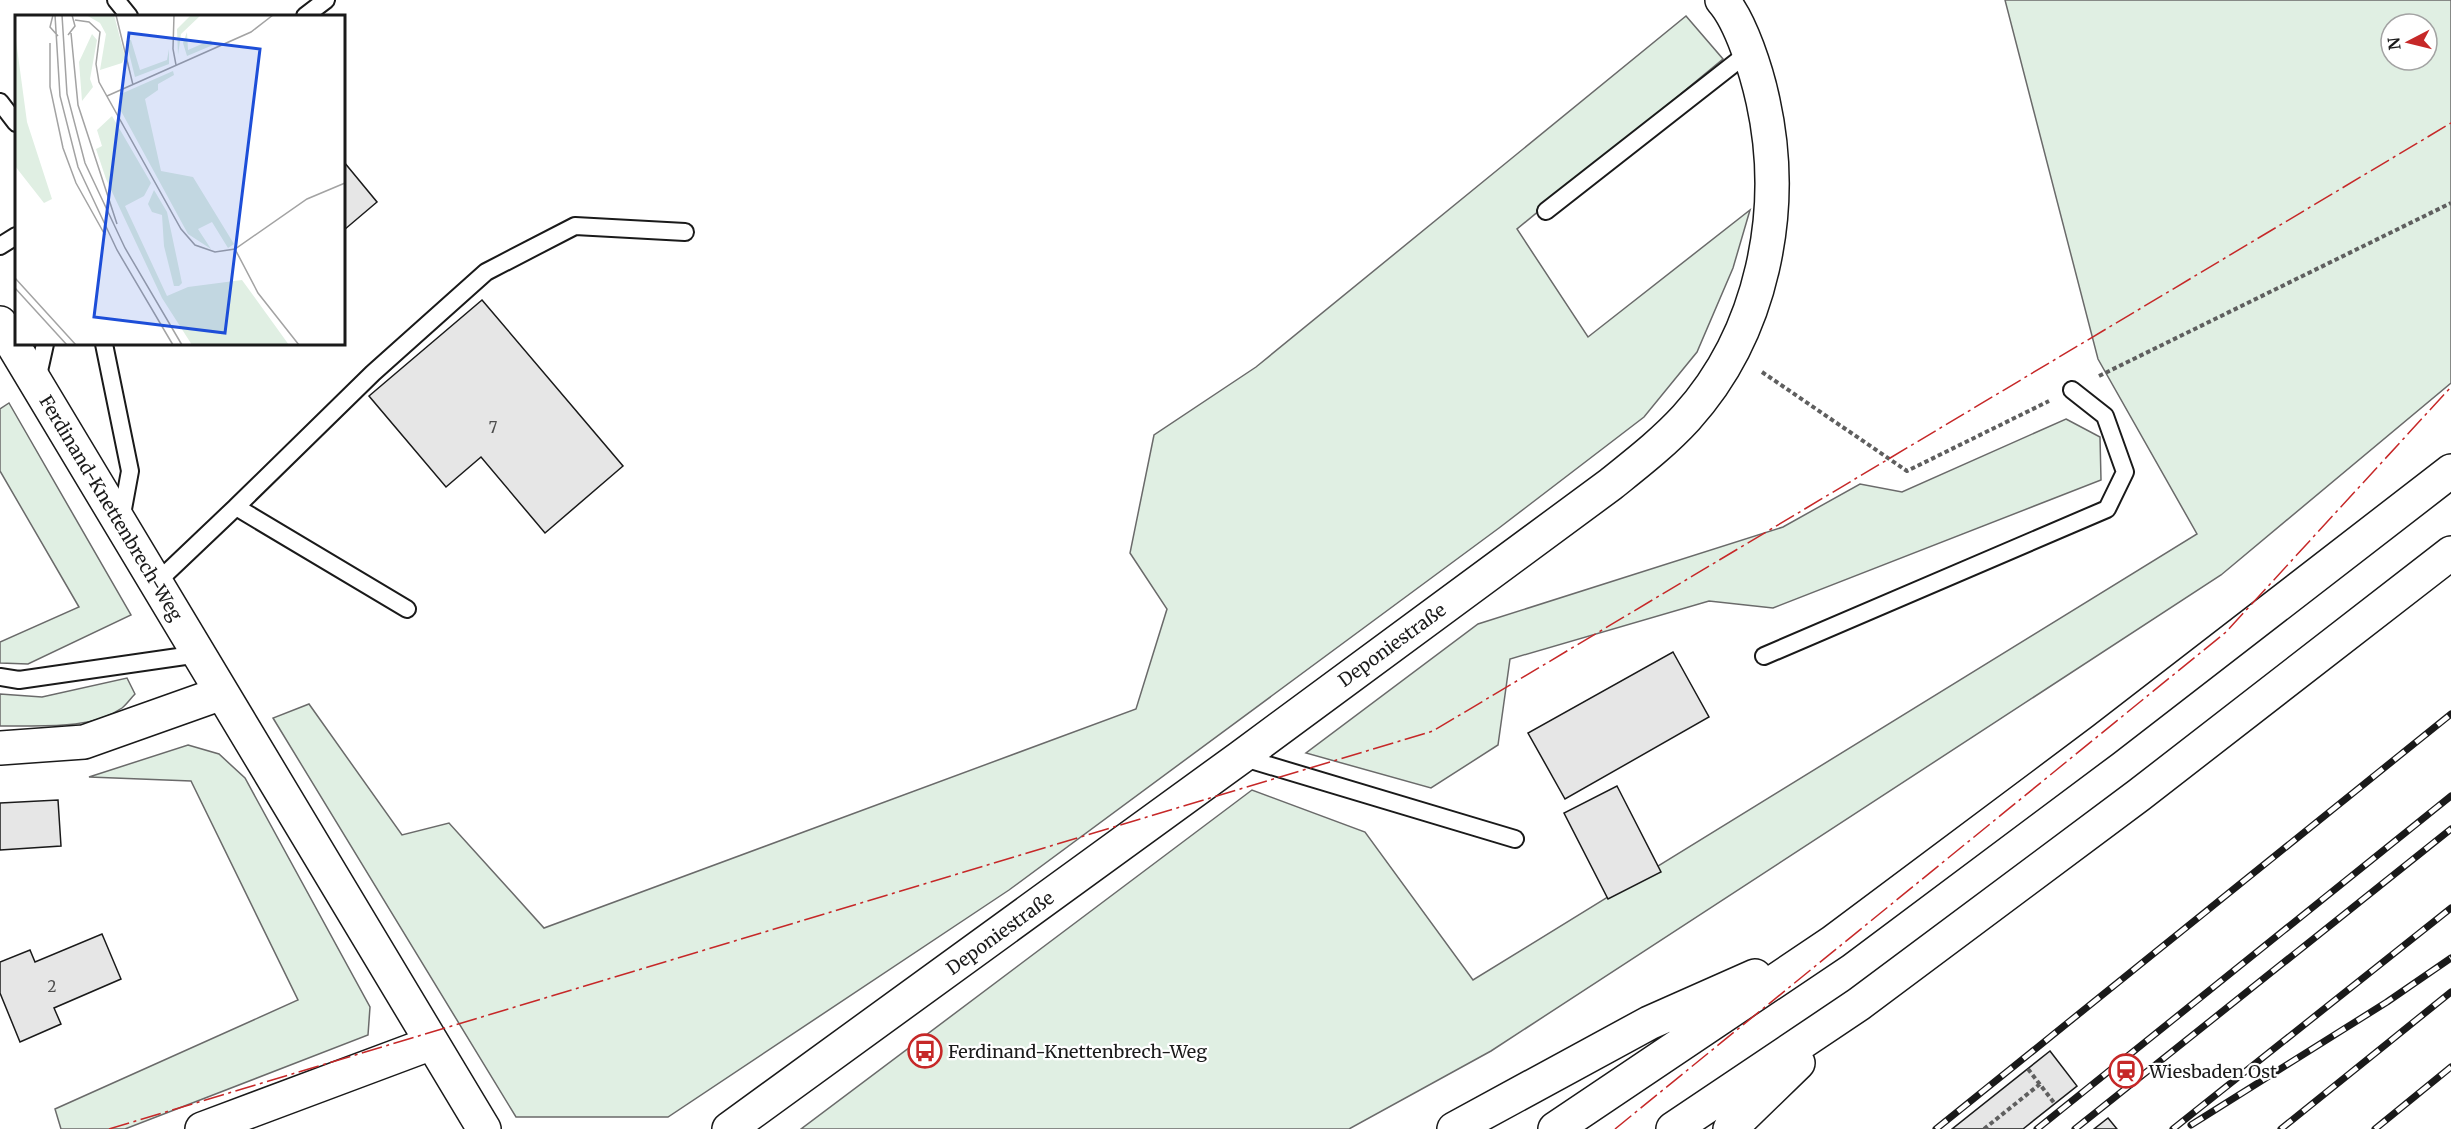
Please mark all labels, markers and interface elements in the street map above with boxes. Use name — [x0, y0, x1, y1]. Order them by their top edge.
north arrow — [2379, 12, 2439, 72]
inset map — [15, 15, 345, 345]
text: N — [2383, 36, 2405, 51]
street label: Ferdinand-Knettenbrech-Weg — [34, 391, 188, 625]
house number: 7 — [489, 418, 498, 437]
street label: Deponiestraße — [1334, 598, 1450, 692]
street label: Deponiestraße — [942, 886, 1058, 980]
house number: 2 — [48, 977, 57, 996]
bus stop icon: Ferdinand-Knettenbrech-Weg — [907, 1033, 943, 1069]
place label: Ferdinand-Knettenbrech-Weg — [948, 1040, 1207, 1063]
station icon: Wiesbaden Ost — [2108, 1053, 2144, 1089]
place label: Wiesbaden Ost — [2148, 1060, 2277, 1083]

